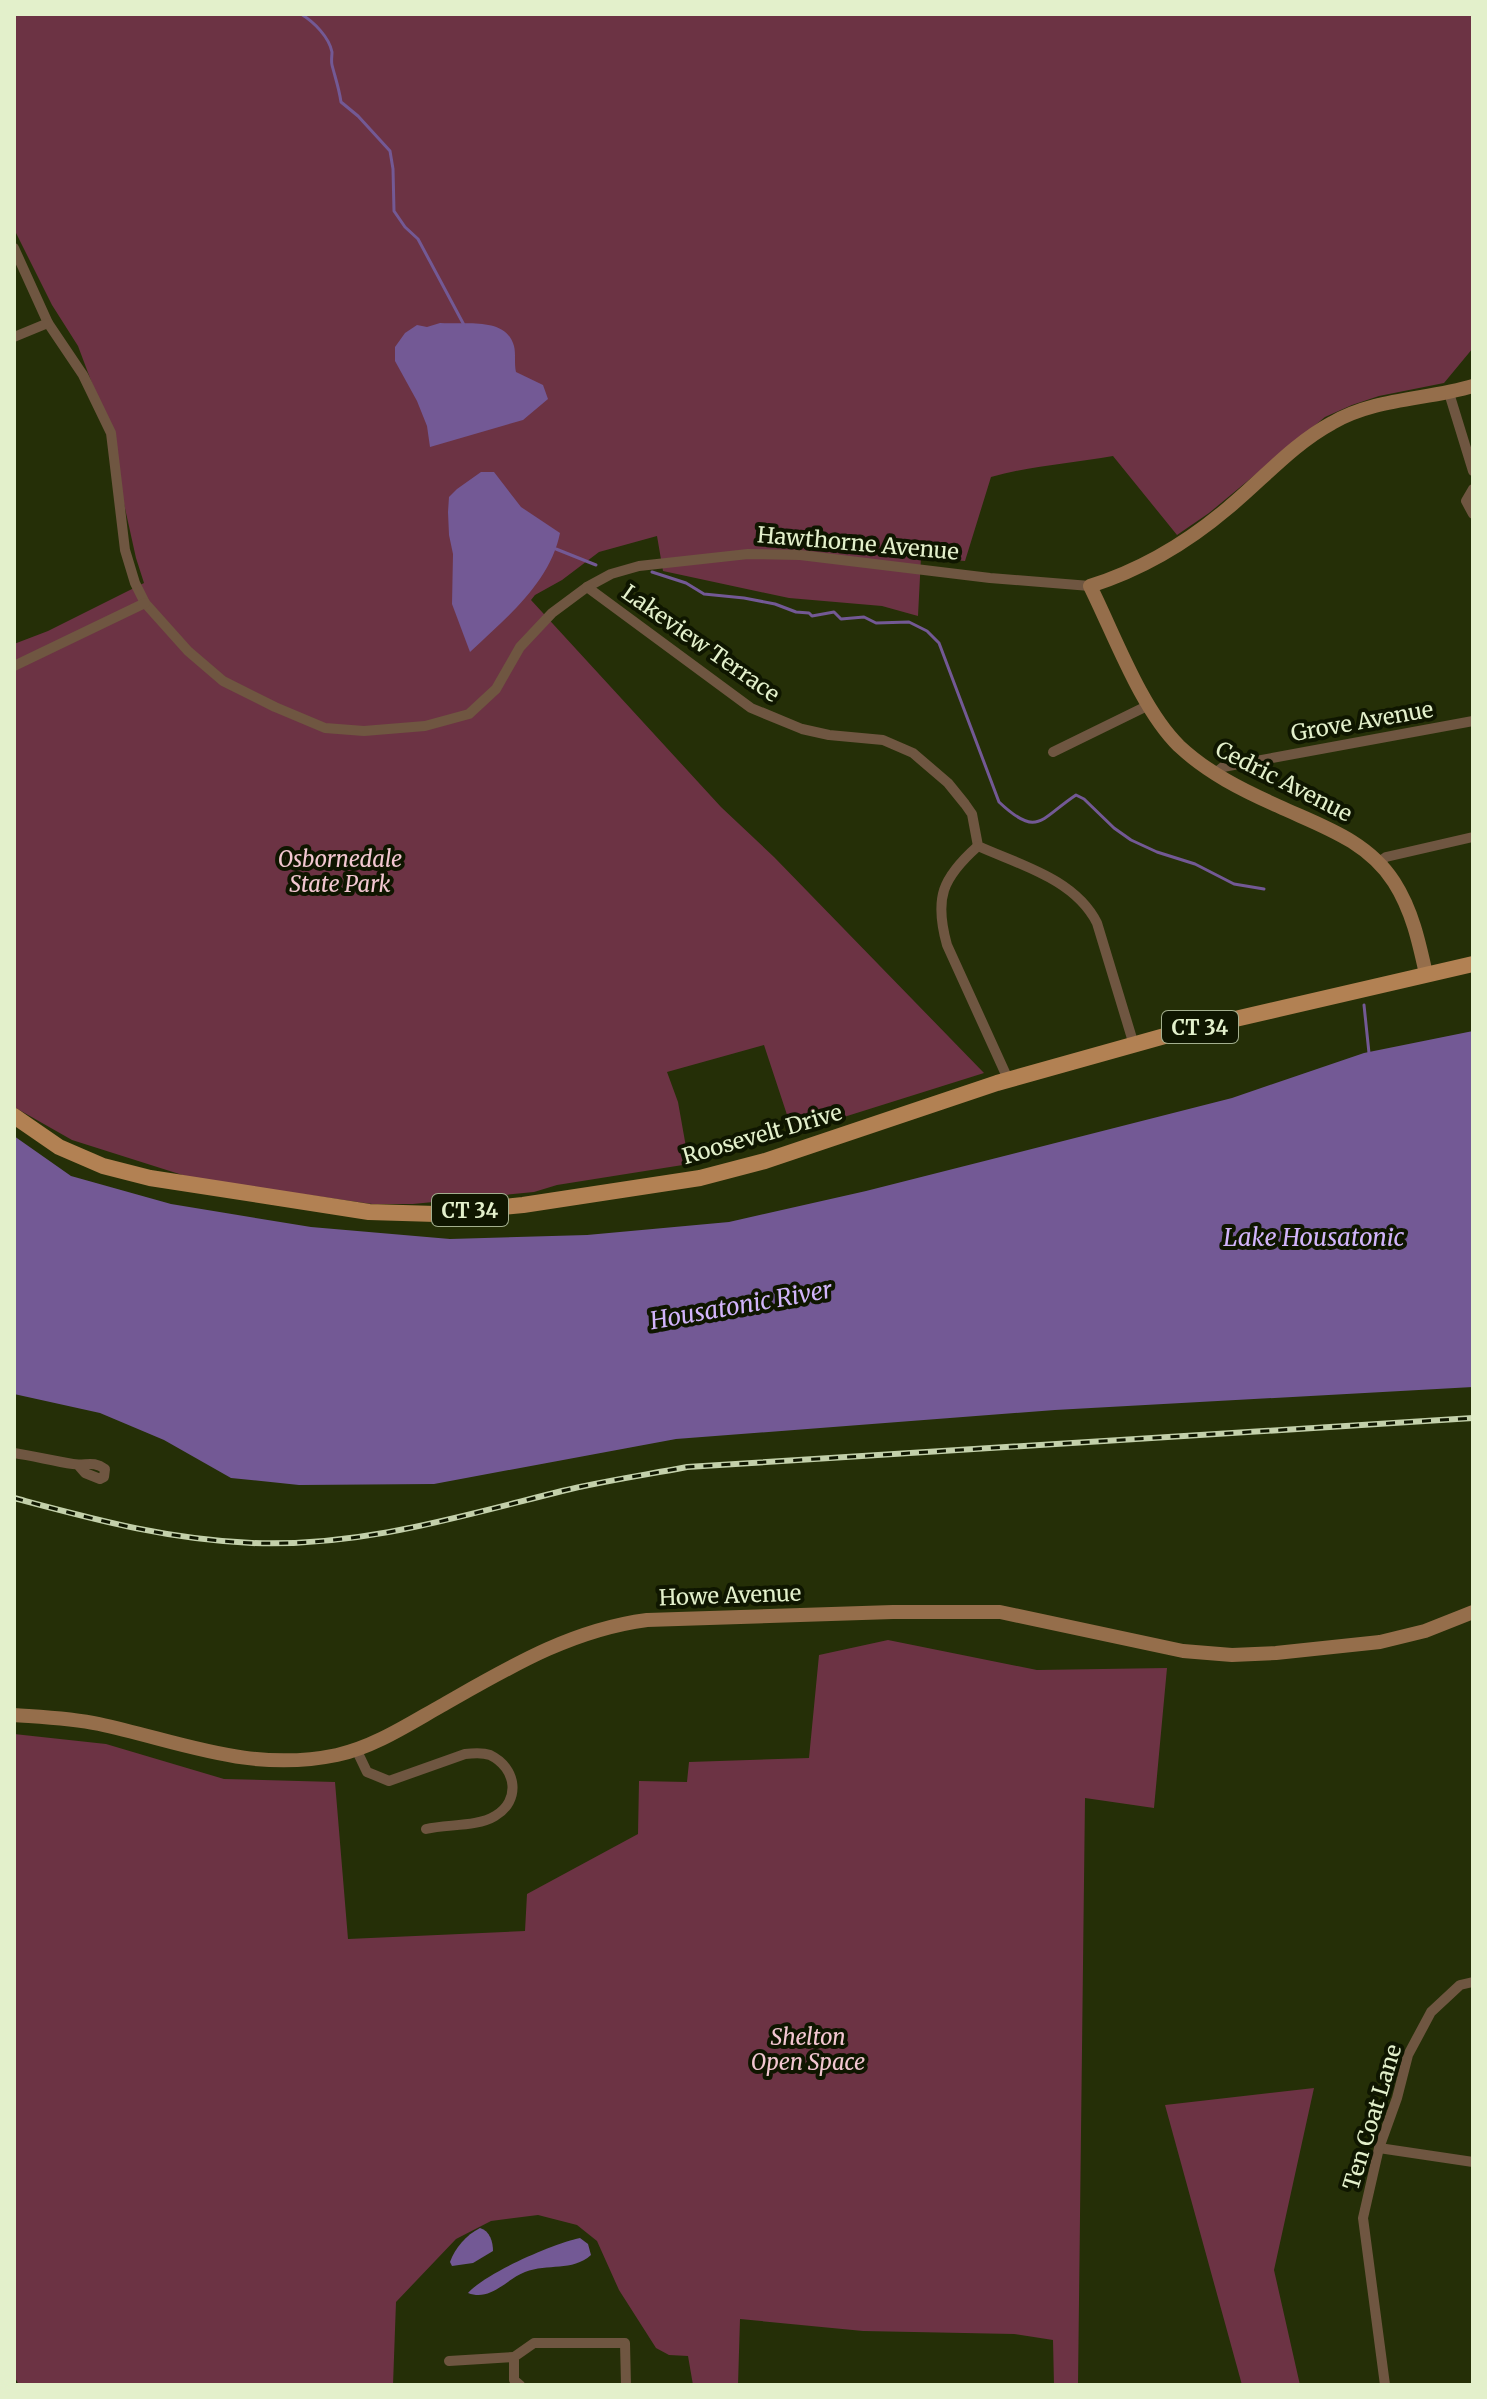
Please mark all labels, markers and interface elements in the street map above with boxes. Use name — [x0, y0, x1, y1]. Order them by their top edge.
street label: Hawthorne Avenue — [756, 520, 960, 566]
street label: Lakeview Terrace — [617, 578, 785, 708]
street label: Grove Avenue — [1289, 695, 1435, 747]
street label: Cedric Avenue — [1211, 735, 1357, 827]
park label: Osbornedale State Park — [278, 845, 402, 898]
road number: CT 34 — [1162, 1011, 1238, 1043]
street label: Roosevelt Drive — [679, 1098, 845, 1170]
road number: CT 34 — [432, 1194, 508, 1226]
water label: Lake Housatonic — [1223, 1222, 1405, 1253]
water label: Housatonic River — [646, 1273, 836, 1336]
street label: Howe Avenue — [658, 1579, 802, 1611]
park label: Shelton Open Space — [751, 2023, 865, 2076]
street label: Ten Coat Lane — [1337, 2041, 1407, 2193]

